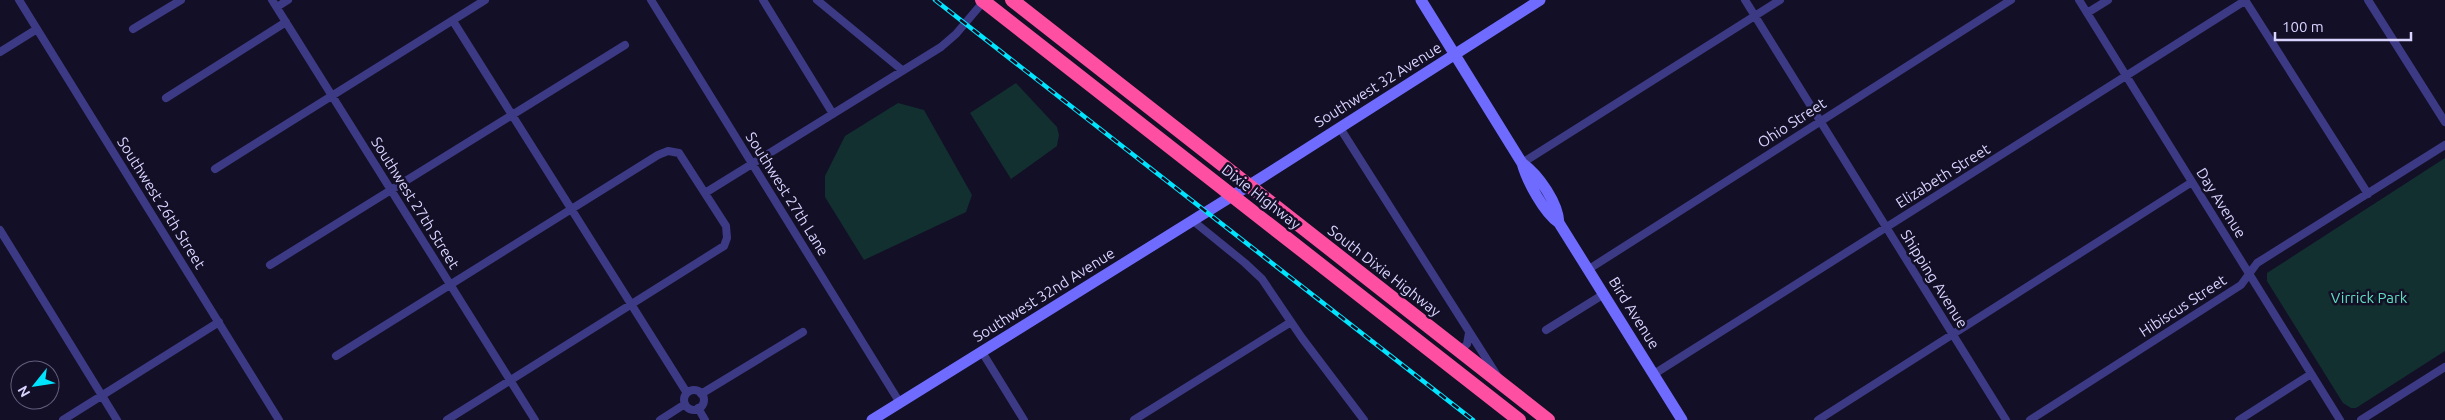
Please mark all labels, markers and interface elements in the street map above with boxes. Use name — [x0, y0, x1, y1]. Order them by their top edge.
scale bar — [2275, 10, 2411, 42]
text: 100 m — [2282, 18, 2324, 35]
street label: Southwest 32 Avenue — [1311, 39, 1444, 131]
street label: Ohio Street — [1754, 94, 1829, 151]
street label: Southwest 27th Lane — [742, 129, 832, 259]
street label: Southwest 26th Street — [114, 134, 209, 272]
street label: Southwest 27th Street — [368, 134, 463, 272]
street label: Elizabeth Street — [1893, 140, 1993, 211]
street label: Dixie Highway — [1219, 161, 1304, 233]
street label: Day Avenue — [2193, 165, 2250, 241]
street label: South Dixie Highway — [1325, 221, 1444, 320]
street label: Shipping Avenue — [1897, 227, 1971, 331]
street label: Southwest 32nd Avenue — [970, 244, 1118, 345]
street label: Hibiscus Street — [2136, 271, 2230, 340]
street label: Bird Avenue — [1606, 274, 1663, 352]
park label: Virrick Park — [2331, 289, 2408, 306]
north arrow — [10, 360, 60, 410]
text: N — [14, 383, 33, 400]

